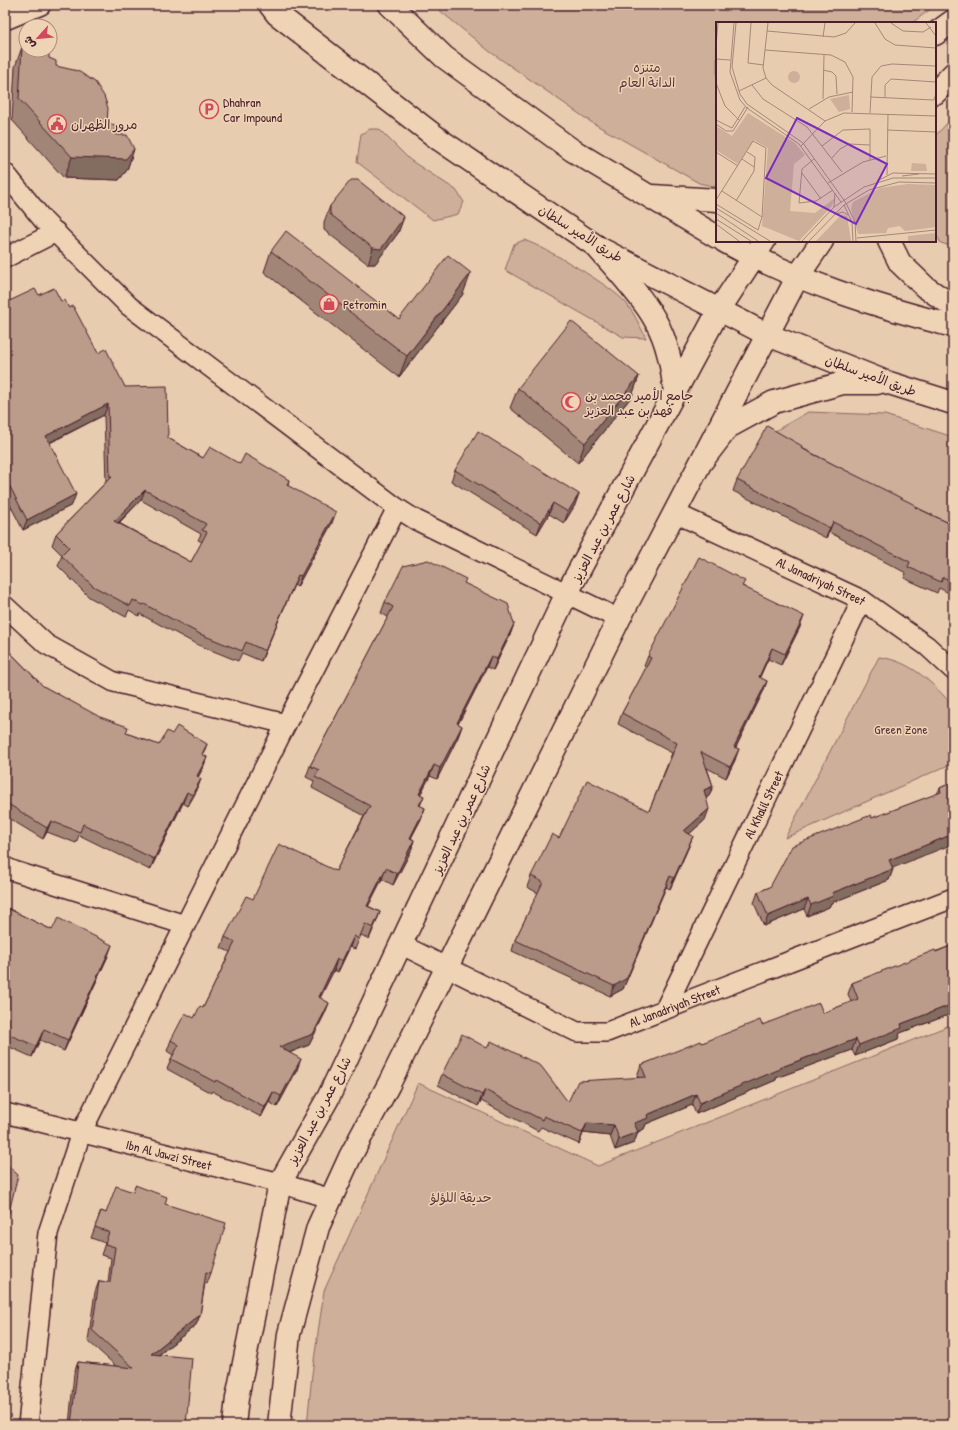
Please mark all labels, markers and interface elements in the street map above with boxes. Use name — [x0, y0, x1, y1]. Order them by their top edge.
north arrow — [18, 18, 58, 58]
inset map — [716, 22, 936, 242]
text: ش — [20, 34, 38, 51]
park label: متنزه الدانة العام — [619, 58, 675, 93]
place label: Dhahran Car Impound — [223, 93, 282, 126]
parking icon: Dhahran Car Impound — [198, 98, 220, 120]
public building icon: مرور الظهران — [46, 113, 68, 135]
place label: مرور الظهران — [71, 115, 137, 133]
street label: طريق الأمير سلطان — [536, 200, 626, 266]
shop icon: Petromin — [318, 293, 340, 315]
place label: Petromin — [343, 295, 387, 313]
street label: طريق الأمير سلطان — [823, 350, 919, 400]
place label: جامع الأمير محمد بن فهد بن عبد العزيز — [584, 386, 693, 419]
mosque icon: جامع الأمير محمد بن فهد بن عبد العزيز — [560, 391, 582, 413]
street label: شارع عمر بن عبد العزيز — [566, 471, 640, 586]
street label: Al Janadriyah Street — [774, 552, 870, 609]
park label: Green Zone — [874, 720, 928, 738]
street label: شارع عمر بن عبد العزيز — [427, 761, 495, 878]
street label: Al Khalil Street — [739, 767, 788, 841]
street label: Al Janadriyah Street — [627, 980, 723, 1032]
street label: شارع عمر بن عبد العزيز — [282, 1053, 356, 1168]
street label: Ibn Al Jawzi Street — [124, 1135, 214, 1174]
park label: حديقة اللؤلؤ — [429, 1188, 492, 1206]

